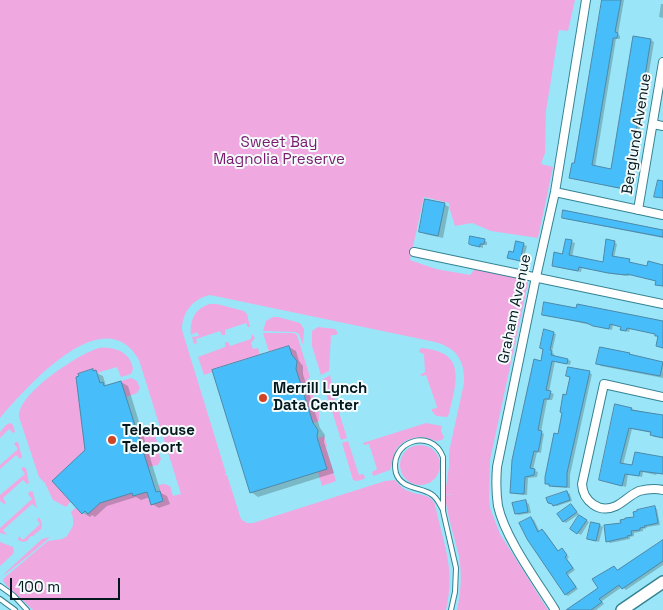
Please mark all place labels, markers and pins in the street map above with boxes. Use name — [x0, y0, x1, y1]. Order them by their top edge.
place label: Merrill Lynch Data Center — [273, 380, 367, 415]
marker: Merrill Lynch Data Center — [257, 392, 269, 404]
place label: Telehouse Teleport — [122, 422, 195, 457]
marker: Telehouse Teleport — [106, 434, 118, 446]

